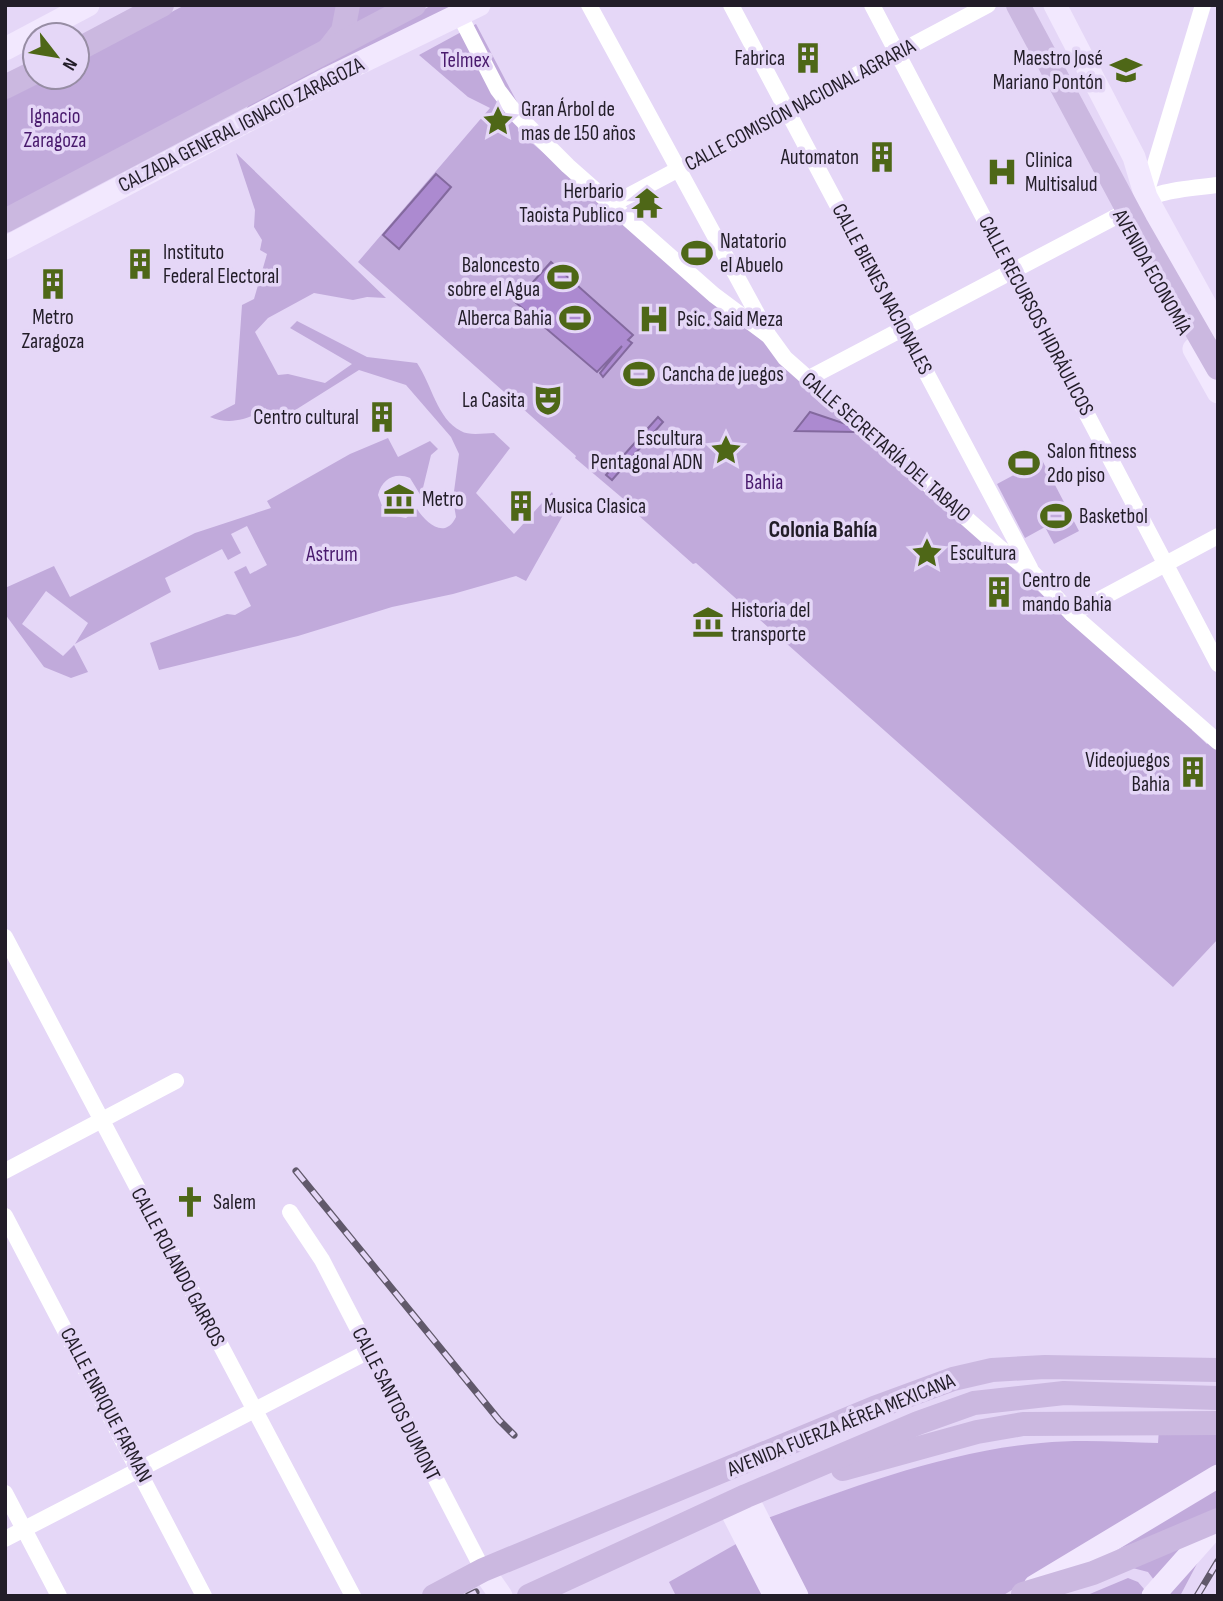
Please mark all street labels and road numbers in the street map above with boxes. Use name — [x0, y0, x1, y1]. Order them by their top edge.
street label: CALLE COMISIÓN NACIONAL AGRARIA — [680, 33, 920, 176]
street label: CALZADA GENERAL IGNACIO ZARAGOZA — [114, 52, 369, 198]
street label: CALLE BIENES NACIONALES — [826, 199, 938, 379]
street label: AVENIDA ECONOMÍA — [1107, 204, 1197, 340]
street label: CALLE RECURSOS HIDRÁULICOS — [973, 212, 1099, 420]
street label: CALLE SECRETARÍA DEL TABAJO — [796, 367, 976, 527]
street label: CALLE ROLANDO GARROS — [126, 1183, 230, 1351]
street label: CALLE ENRIQUE FARMAN — [55, 1323, 157, 1487]
street label: CALLE SANTOS DUMONT — [347, 1323, 446, 1485]
street label: AVENIDA FUERZA AÉREA MEXICANA — [723, 1368, 959, 1482]

